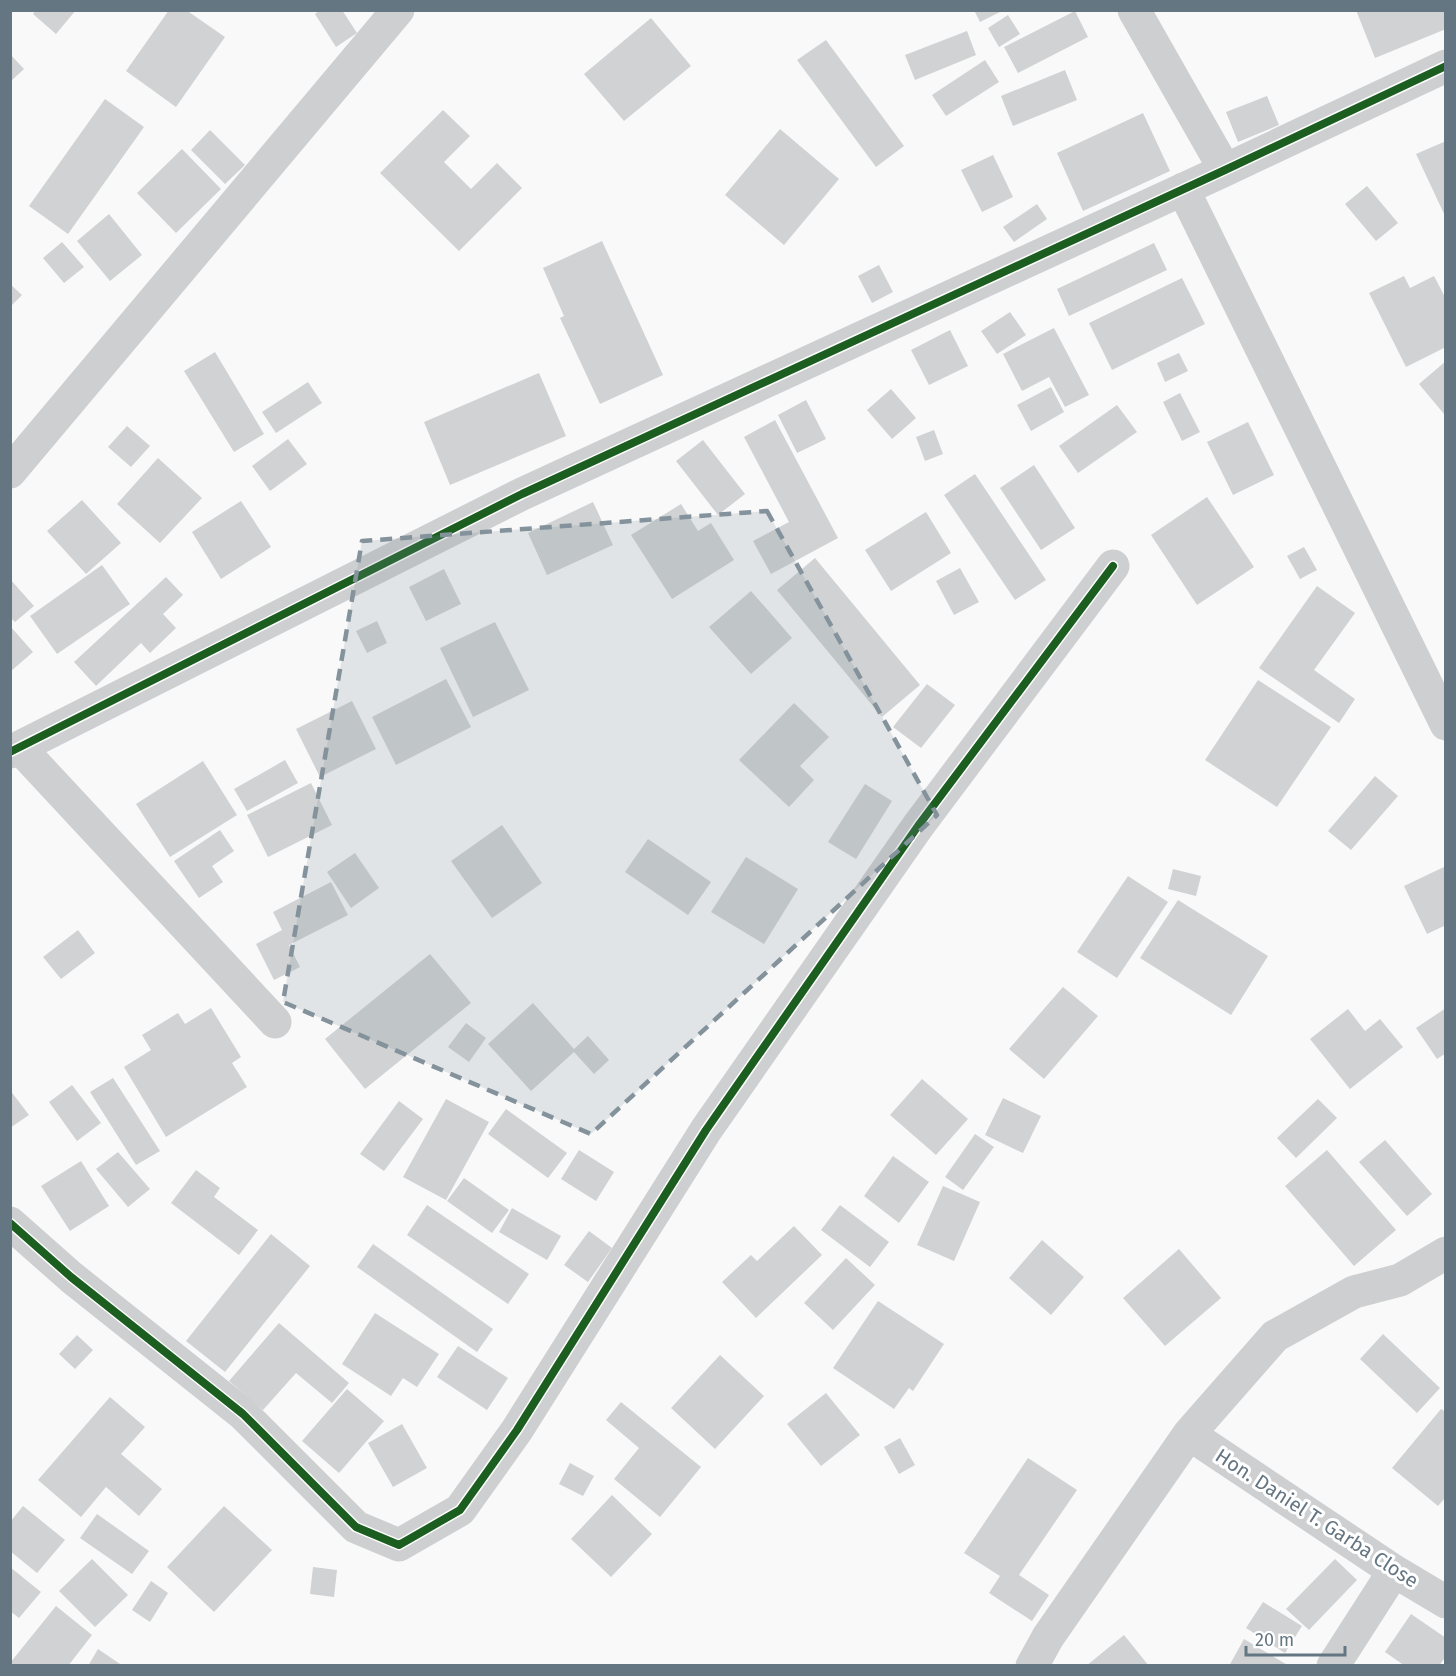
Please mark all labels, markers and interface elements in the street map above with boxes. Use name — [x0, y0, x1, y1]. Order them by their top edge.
street label: Hon. Daniel T. Garba Close — [1211, 1443, 1423, 1593]
scale bar — [1246, 1619, 1345, 1657]
text: 20 m — [1255, 1629, 1294, 1651]

